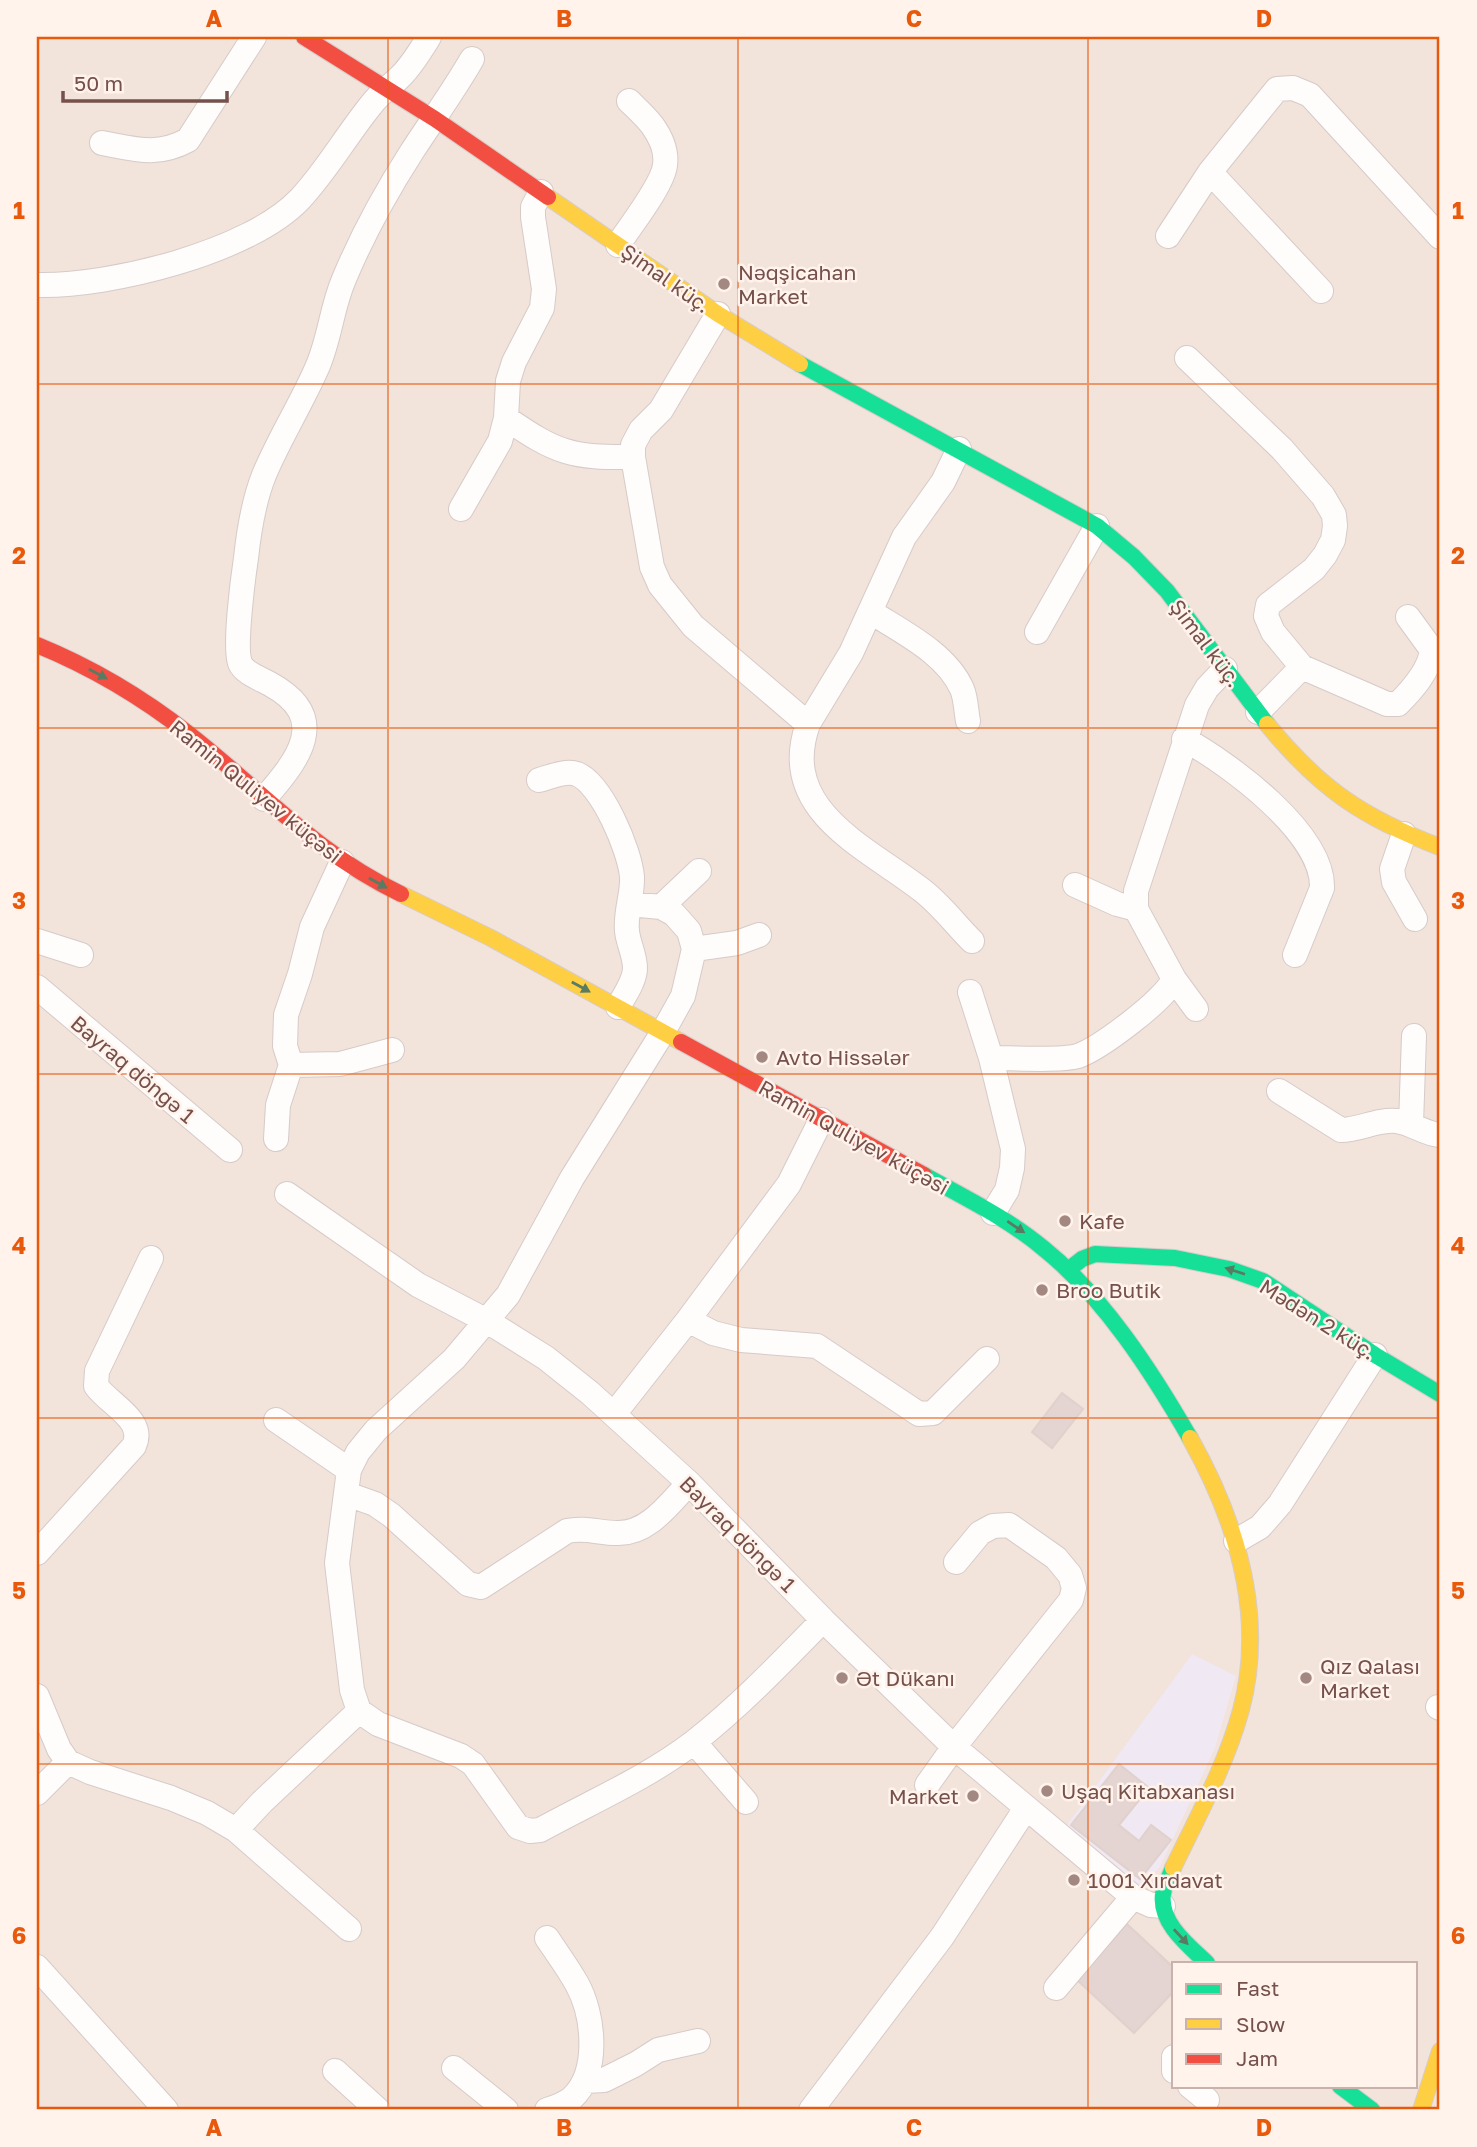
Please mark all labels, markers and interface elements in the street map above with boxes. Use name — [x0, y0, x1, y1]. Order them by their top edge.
text: A — [206, 4, 223, 32]
text: B — [556, 4, 572, 32]
text: C — [906, 4, 922, 32]
text: D — [1256, 4, 1272, 32]
scale bar — [63, 60, 228, 104]
text: 50 m — [74, 70, 123, 96]
text: 1 — [13, 196, 25, 224]
text: 1 — [1452, 196, 1464, 224]
street label: Şimal küç. — [616, 238, 716, 318]
place label: Nəqşicahan Market — [738, 259, 856, 309]
marker: Nəqşicahan Market — [716, 276, 732, 292]
text: 2 — [12, 541, 26, 569]
text: 2 — [1451, 541, 1465, 569]
street label: Şimal küç. — [1165, 594, 1247, 692]
one-way arrow — [89, 668, 109, 680]
street label: Ramin Quliyev küçəsi — [165, 714, 347, 868]
one-way arrow — [369, 876, 389, 888]
text: 3 — [12, 886, 26, 914]
text: 3 — [1451, 886, 1465, 914]
one-way arrow — [571, 981, 590, 993]
street label: Bayraq döngə 1 — [66, 1010, 200, 1128]
place label: Avto Hissələr — [776, 1044, 910, 1070]
marker: Avto Hissələr — [754, 1049, 770, 1065]
street label: Ramin Quliyev küçəsi — [754, 1074, 954, 1200]
place label: Kafe — [1079, 1208, 1125, 1234]
marker: Kafe — [1057, 1213, 1073, 1229]
one-way arrow — [1006, 1220, 1025, 1233]
text: 4 — [12, 1231, 26, 1259]
text: 4 — [1451, 1231, 1465, 1259]
one-way arrow — [1225, 1266, 1246, 1276]
street label: Mədən 2 küç. — [1255, 1273, 1381, 1365]
place label: Broo Butik — [1056, 1277, 1161, 1303]
marker: Broo Butik — [1034, 1282, 1050, 1298]
street label: Bayraq döngə 1 — [674, 1470, 802, 1598]
text: 5 — [12, 1576, 26, 1604]
text: 5 — [1451, 1576, 1465, 1604]
place label: Qız Qalası Market — [1320, 1653, 1420, 1703]
place label: Ət Dükanı — [856, 1665, 955, 1691]
marker: Ət Dükanı — [834, 1670, 850, 1686]
marker: Qız Qalası Market — [1298, 1670, 1314, 1686]
place label: Uşaq Kitabxanası — [1061, 1778, 1235, 1804]
place label: Market — [889, 1783, 959, 1809]
marker: Uşaq Kitabxanası — [1039, 1783, 1055, 1799]
marker: Market — [965, 1788, 981, 1804]
place label: 1001 Xırdavat — [1088, 1867, 1223, 1893]
marker: 1001 Xırdavat — [1066, 1872, 1082, 1888]
text: 6 — [12, 1921, 26, 1949]
text: 6 — [1451, 1921, 1465, 1949]
one-way arrow — [1173, 1928, 1189, 1946]
legend — [1172, 1962, 1418, 2088]
text: Fast — [1236, 1975, 1279, 2001]
text: Slow — [1236, 2011, 1285, 2037]
text: Jam — [1236, 2045, 1278, 2071]
text: A — [206, 2113, 223, 2141]
text: B — [556, 2113, 572, 2141]
text: C — [906, 2113, 922, 2141]
text: D — [1256, 2113, 1272, 2141]

